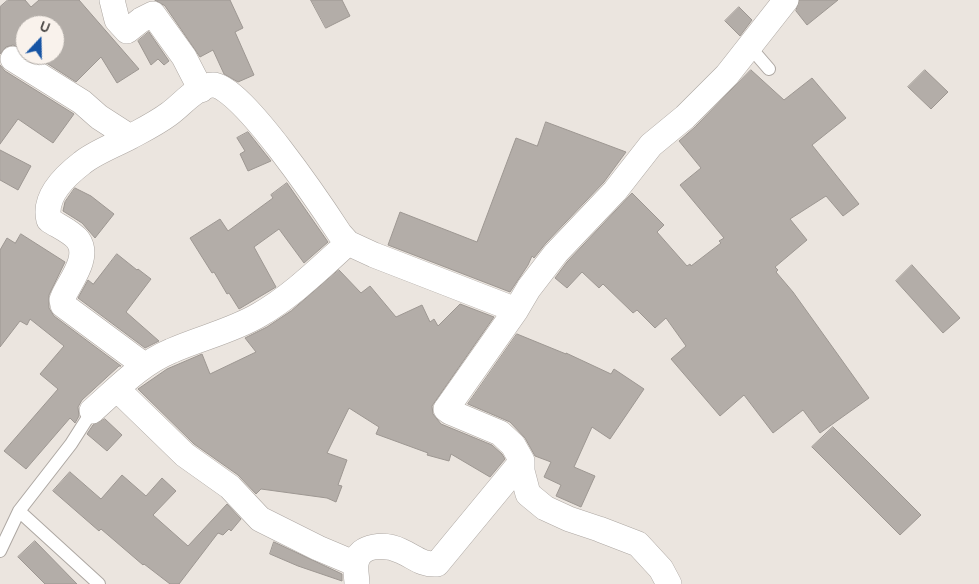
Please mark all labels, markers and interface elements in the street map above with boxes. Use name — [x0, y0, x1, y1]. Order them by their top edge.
north arrow — [15, 15, 65, 65]
text: U — [37, 17, 53, 37]

